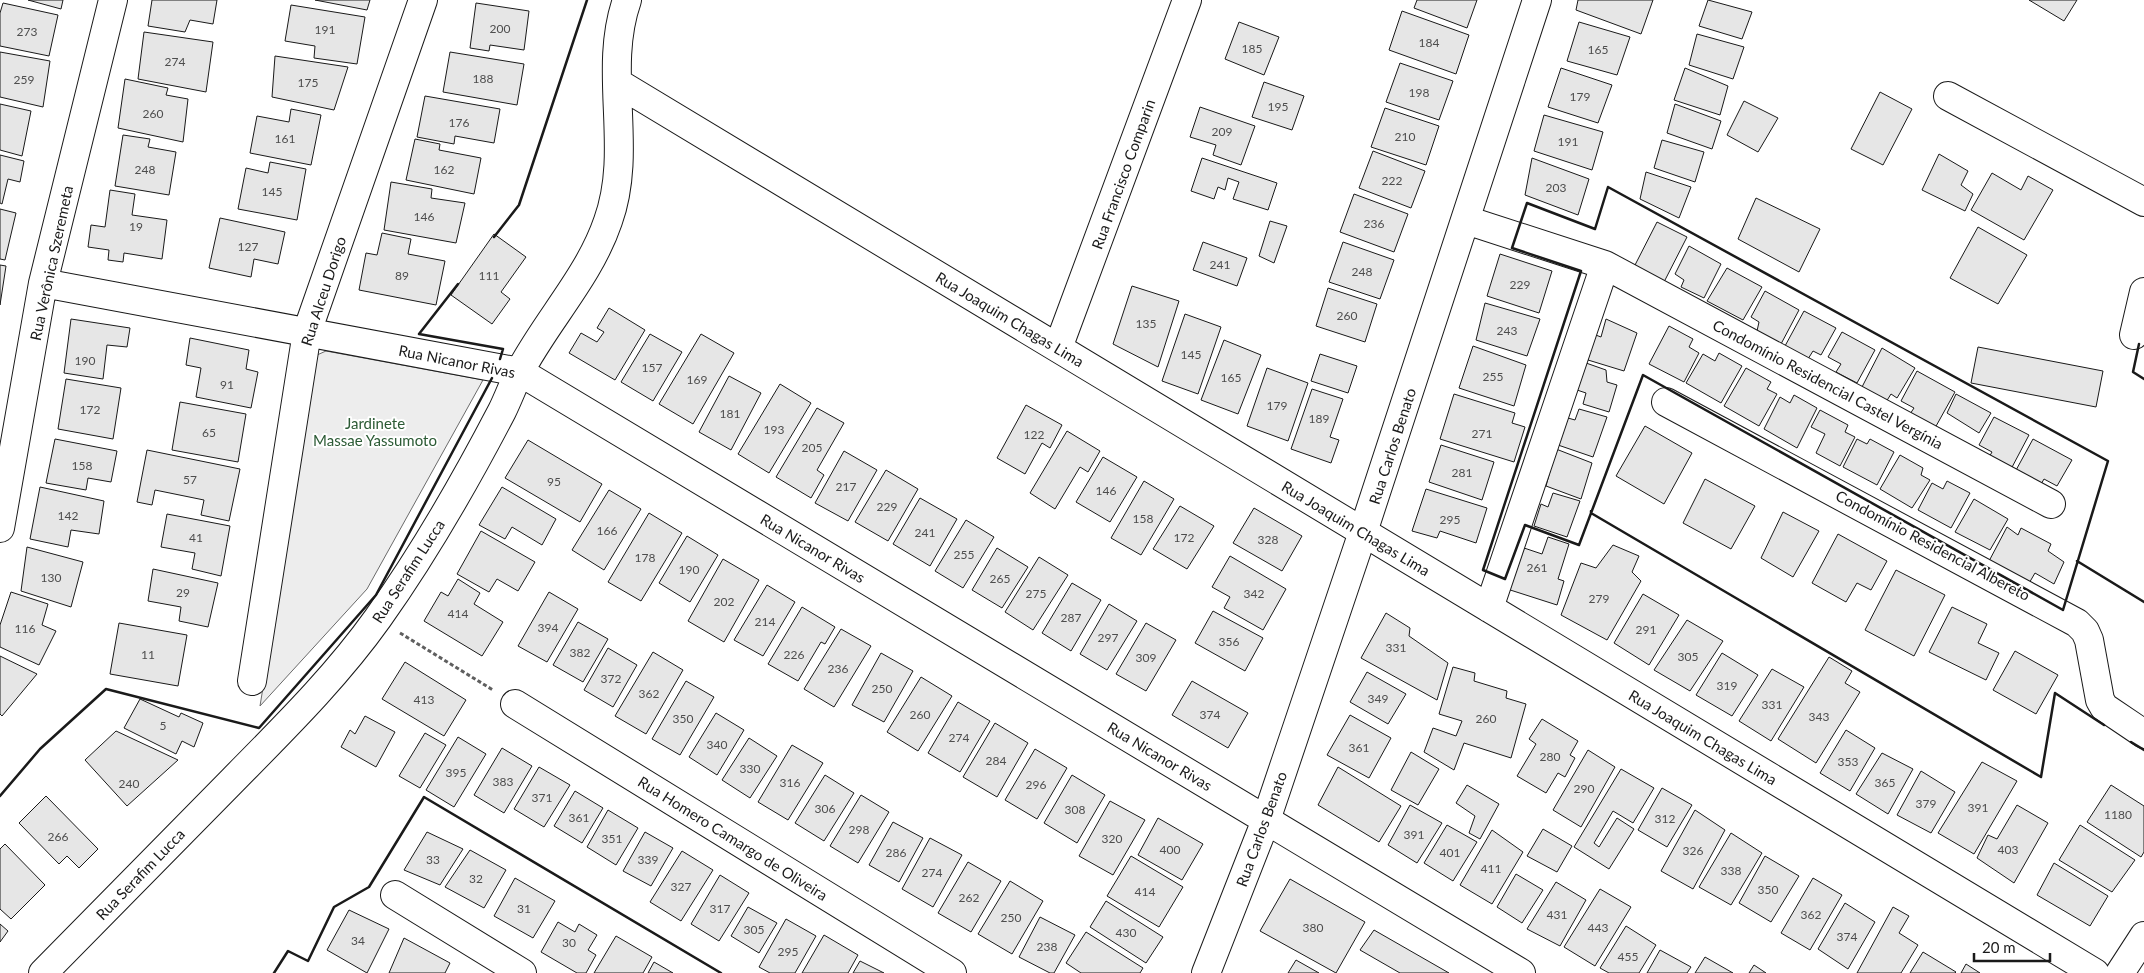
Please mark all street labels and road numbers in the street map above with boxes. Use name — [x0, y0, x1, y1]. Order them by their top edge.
street label: Rua Francisco Comparin — [1087, 97, 1159, 251]
street label: Rua Verônica Szeremeta — [26, 184, 76, 342]
street label: Rua Alceu Dorigo — [297, 234, 349, 348]
street label: Rua Joaquim Chagas Lima — [933, 268, 1087, 370]
street label: Condomínio Residencial Castel Vergínia — [1710, 315, 1946, 453]
street label: Rua Nicanor Rivas — [397, 341, 517, 381]
street label: Rua Carlos Benato — [1365, 386, 1419, 506]
street label: Rua Joaquim Chagas Lima — [1279, 477, 1433, 579]
street label: Condomínio Residencial Albereto — [1833, 486, 2033, 604]
street label: Rua Nicanor Rivas — [758, 510, 868, 586]
street label: Rua Serafim Lucca — [368, 516, 448, 626]
street label: Rua Joaquim Chagas Lima — [1626, 686, 1780, 788]
street label: Rua Nicanor Rivas — [1105, 718, 1215, 794]
street label: Rua Carlos Benato — [1232, 769, 1290, 889]
street label: Rua Homero Camargo de Oliveira — [635, 772, 831, 904]
street label: Rua Serafim Lucca — [92, 825, 188, 923]

